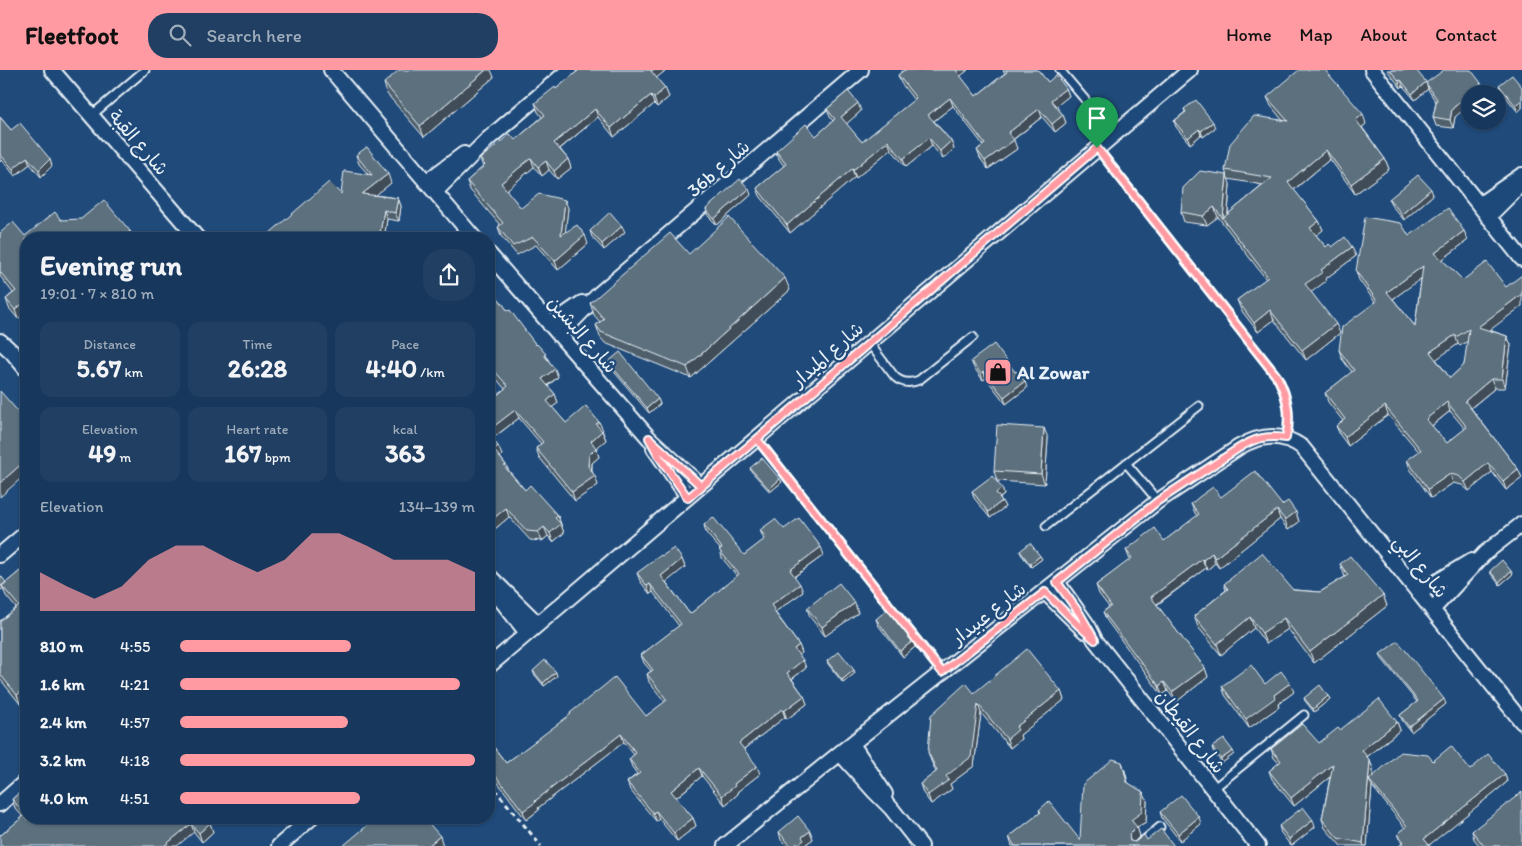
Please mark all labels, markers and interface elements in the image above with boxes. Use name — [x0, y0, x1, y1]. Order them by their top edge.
search box — [148, 13, 498, 58]
text: Fleetfoot — [25, 21, 118, 50]
icon: search — [166, 21, 194, 49]
text: Search here — [206, 24, 302, 47]
text: Home — [1226, 24, 1272, 46]
text: Map — [1300, 24, 1333, 46]
text: About — [1361, 24, 1407, 46]
text: Contact — [1435, 24, 1497, 46]
map controls — [1461, 85, 1506, 130]
button: layers — [1461, 85, 1506, 130]
pin — [1076, 97, 1118, 148]
icon: arrive — [1083, 104, 1111, 132]
street label: شارع القبة — [102, 105, 173, 181]
street label: 36b شارع — [682, 135, 756, 203]
text: Evening run — [40, 248, 182, 282]
button: share — [423, 249, 475, 301]
text: 19:01 · 7 × 810 m — [40, 284, 154, 303]
street label: شارع البشين — [541, 291, 622, 379]
street label: شارع الميدار — [785, 317, 869, 395]
text: Distance — [84, 336, 136, 353]
text: Time — [243, 336, 272, 353]
text: Pace — [391, 336, 419, 353]
text: 5.67 — [77, 353, 121, 383]
text: 26:28 — [228, 353, 287, 383]
text: 4:40 — [366, 353, 417, 383]
shop icon: Al Zowar — [983, 357, 1013, 387]
place label: Al Zowar — [1016, 361, 1090, 384]
text: km — [121, 364, 143, 381]
text: /km — [417, 364, 445, 381]
text: Elevation — [82, 421, 138, 438]
text: Heart rate — [227, 421, 288, 438]
text: kcal — [393, 421, 418, 438]
text: 49 — [88, 438, 116, 468]
text: 167 — [224, 438, 262, 468]
text: 363 — [385, 438, 425, 468]
text: m — [116, 449, 131, 466]
text: bpm — [262, 449, 291, 466]
text: Elevation — [40, 497, 104, 516]
text: 134–139 m — [399, 497, 475, 516]
street label: شارع البي — [1384, 530, 1453, 606]
street label: شارع عبيدار — [945, 577, 1032, 653]
text: 810 m — [40, 637, 83, 656]
text: 4:55 — [120, 637, 150, 656]
text: 1.6 km — [40, 675, 85, 694]
text: 4:21 — [120, 675, 149, 694]
street label: شارع القيطان — [1149, 685, 1230, 779]
text: 2.4 km — [40, 713, 87, 732]
text: 4:57 — [120, 713, 150, 732]
text: 3.2 km — [40, 751, 86, 770]
text: 4:18 — [120, 751, 150, 770]
text: 4.0 km — [40, 789, 88, 808]
text: 4:51 — [120, 789, 149, 808]

